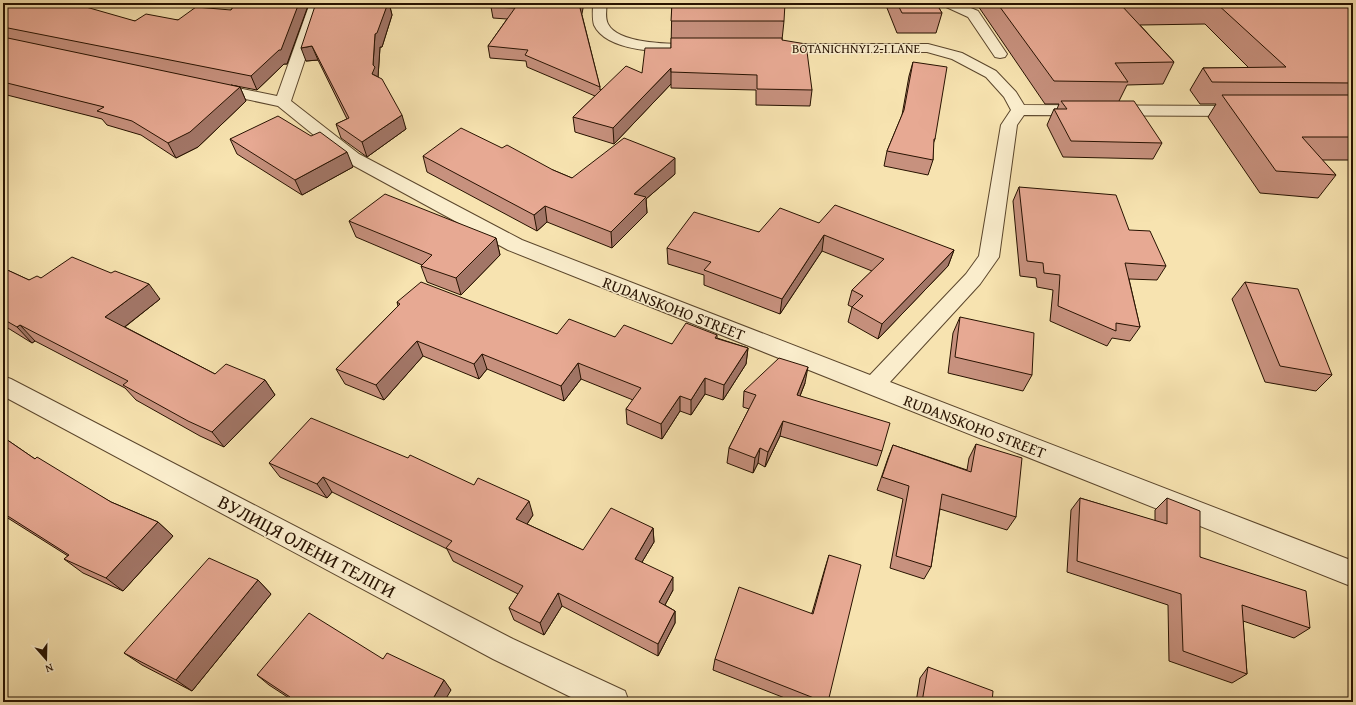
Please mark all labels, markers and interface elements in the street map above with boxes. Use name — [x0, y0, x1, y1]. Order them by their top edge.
street label: BOTANICHNYI 2-I LANE — [792, 39, 920, 58]
street label: RUDANSKOHO STREET — [599, 270, 749, 346]
street label: RUDANSKOHO STREET — [900, 388, 1050, 464]
street label: ВУЛИЦЯ ОЛЕНИ ТЕЛІГИ — [213, 487, 401, 605]
north arrow — [26, 639, 66, 679]
text: N — [43, 660, 56, 677]

